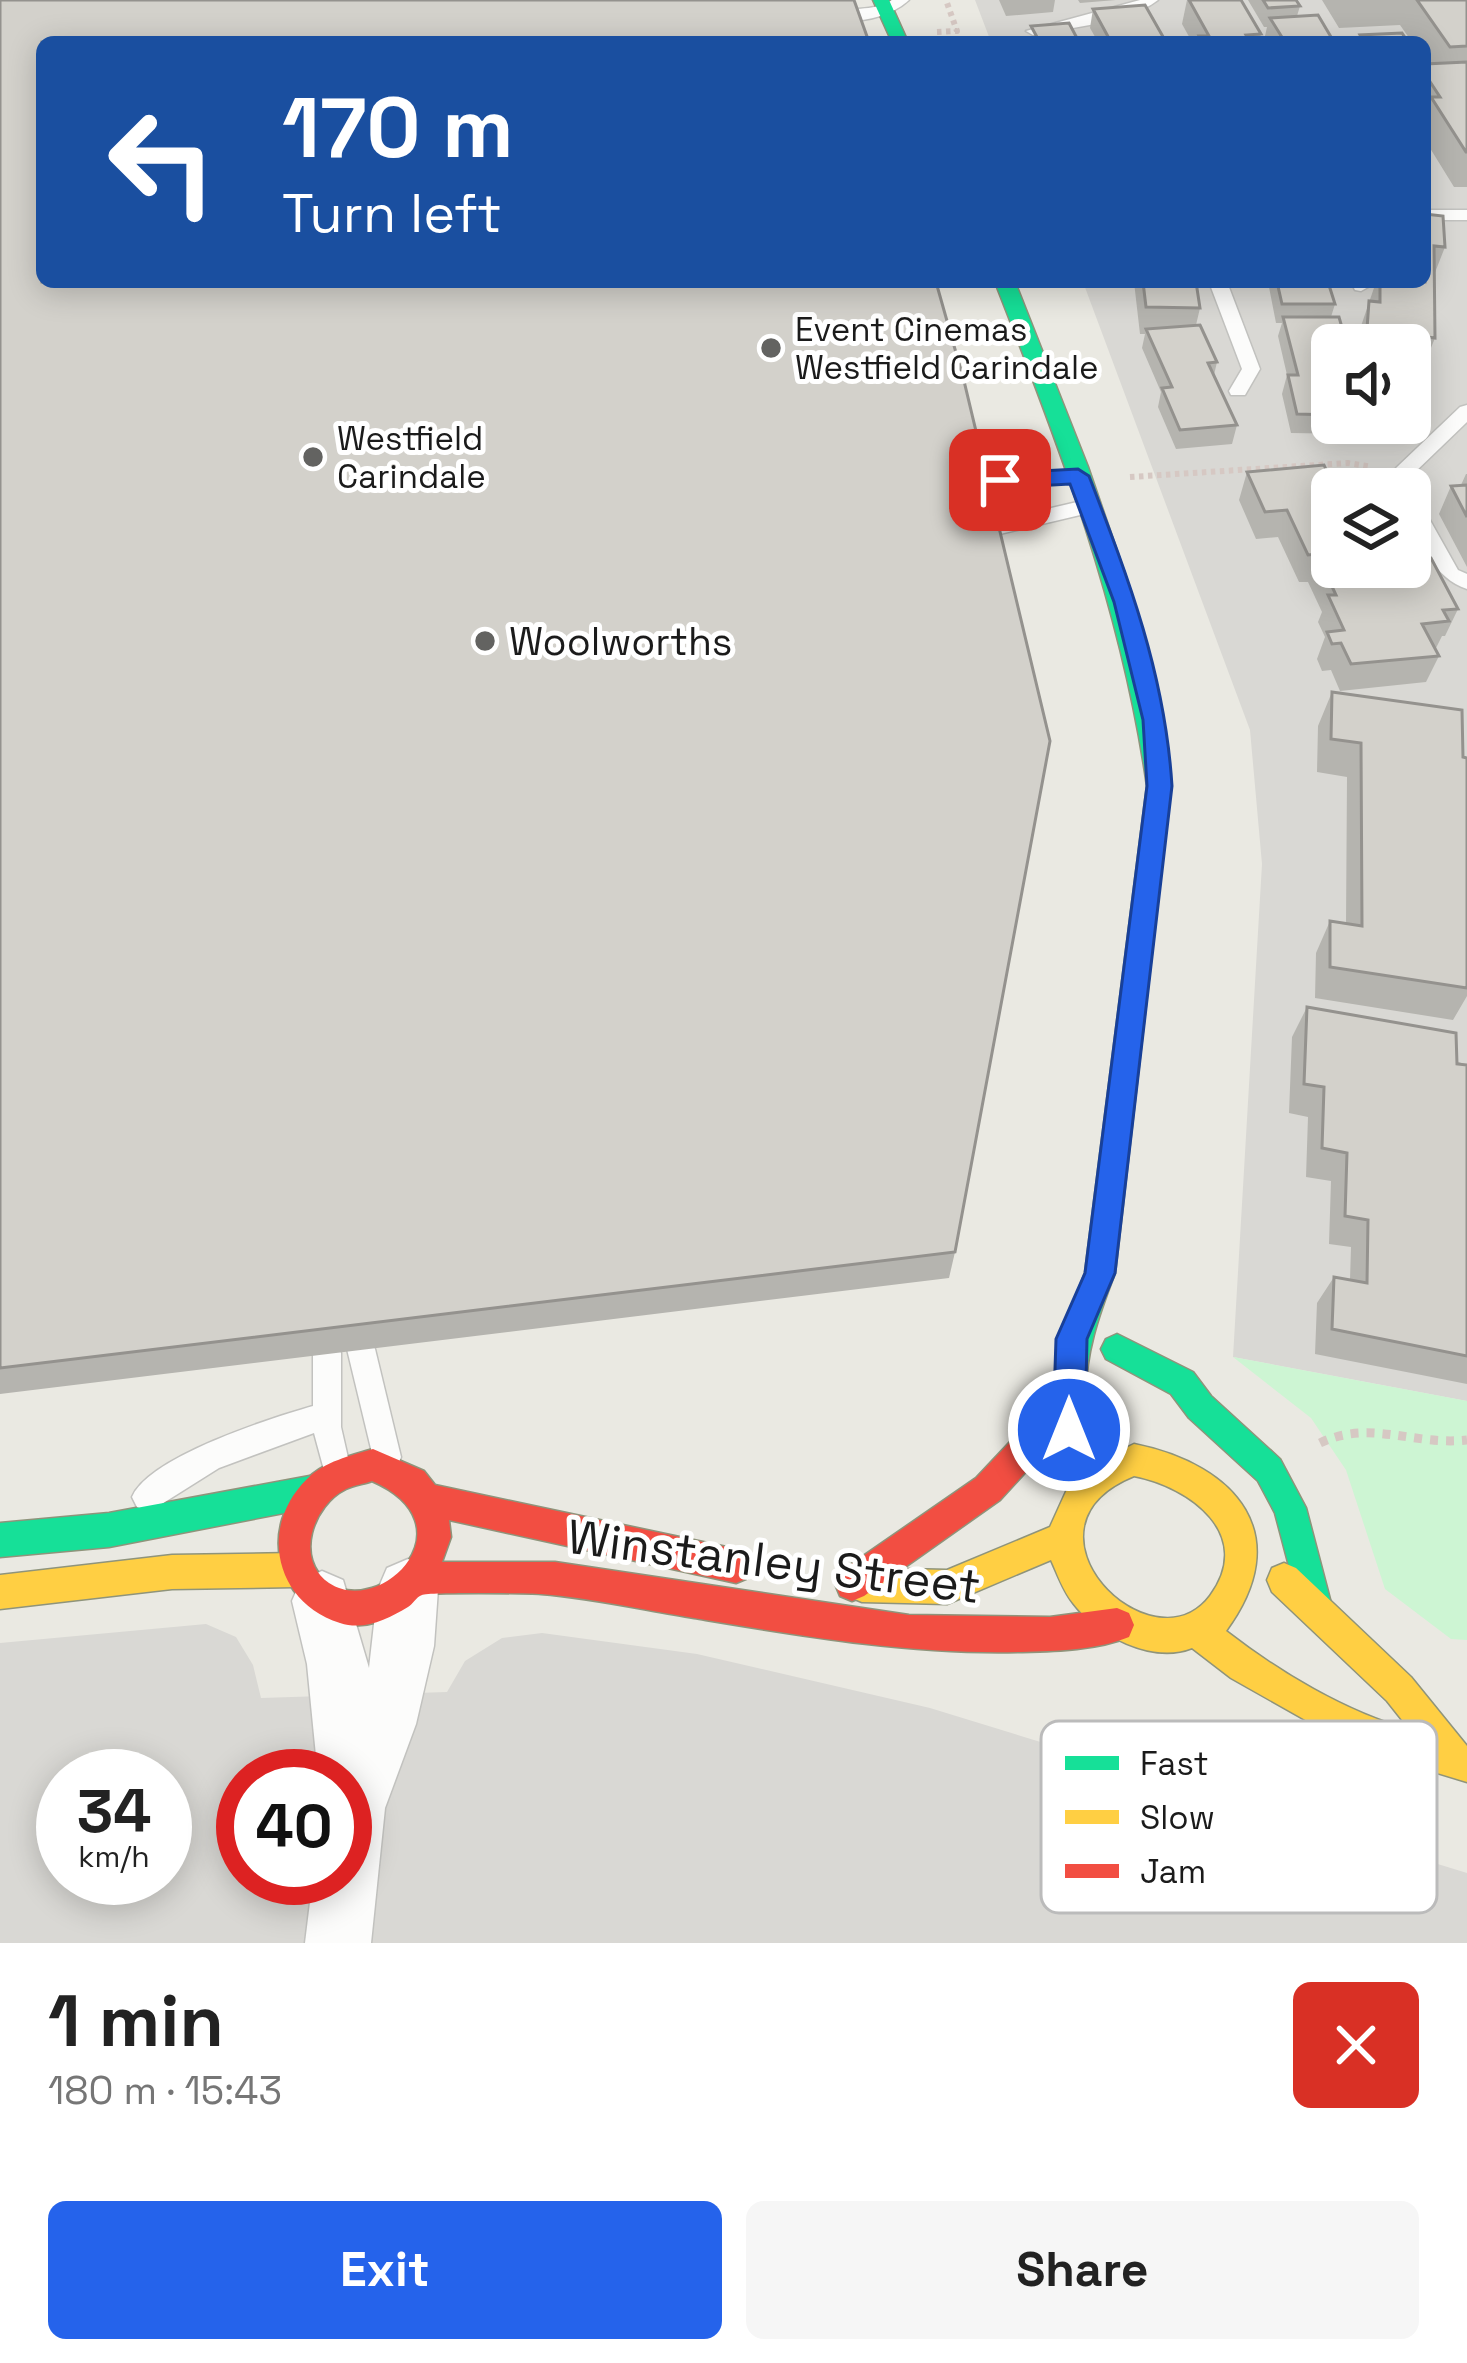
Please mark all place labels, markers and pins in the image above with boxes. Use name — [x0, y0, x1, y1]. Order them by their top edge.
place label: Event Cinemas Westfield Carindale — [795, 309, 1099, 389]
marker: Event Cinemas Westfield Carindale — [758, 335, 784, 361]
place label: Westfield Carindale — [337, 418, 486, 498]
pin — [949, 429, 1051, 531]
marker: Westfield Carindale — [300, 444, 326, 470]
place label: Woolworths — [509, 617, 732, 666]
marker: Woolworths — [472, 628, 498, 654]

